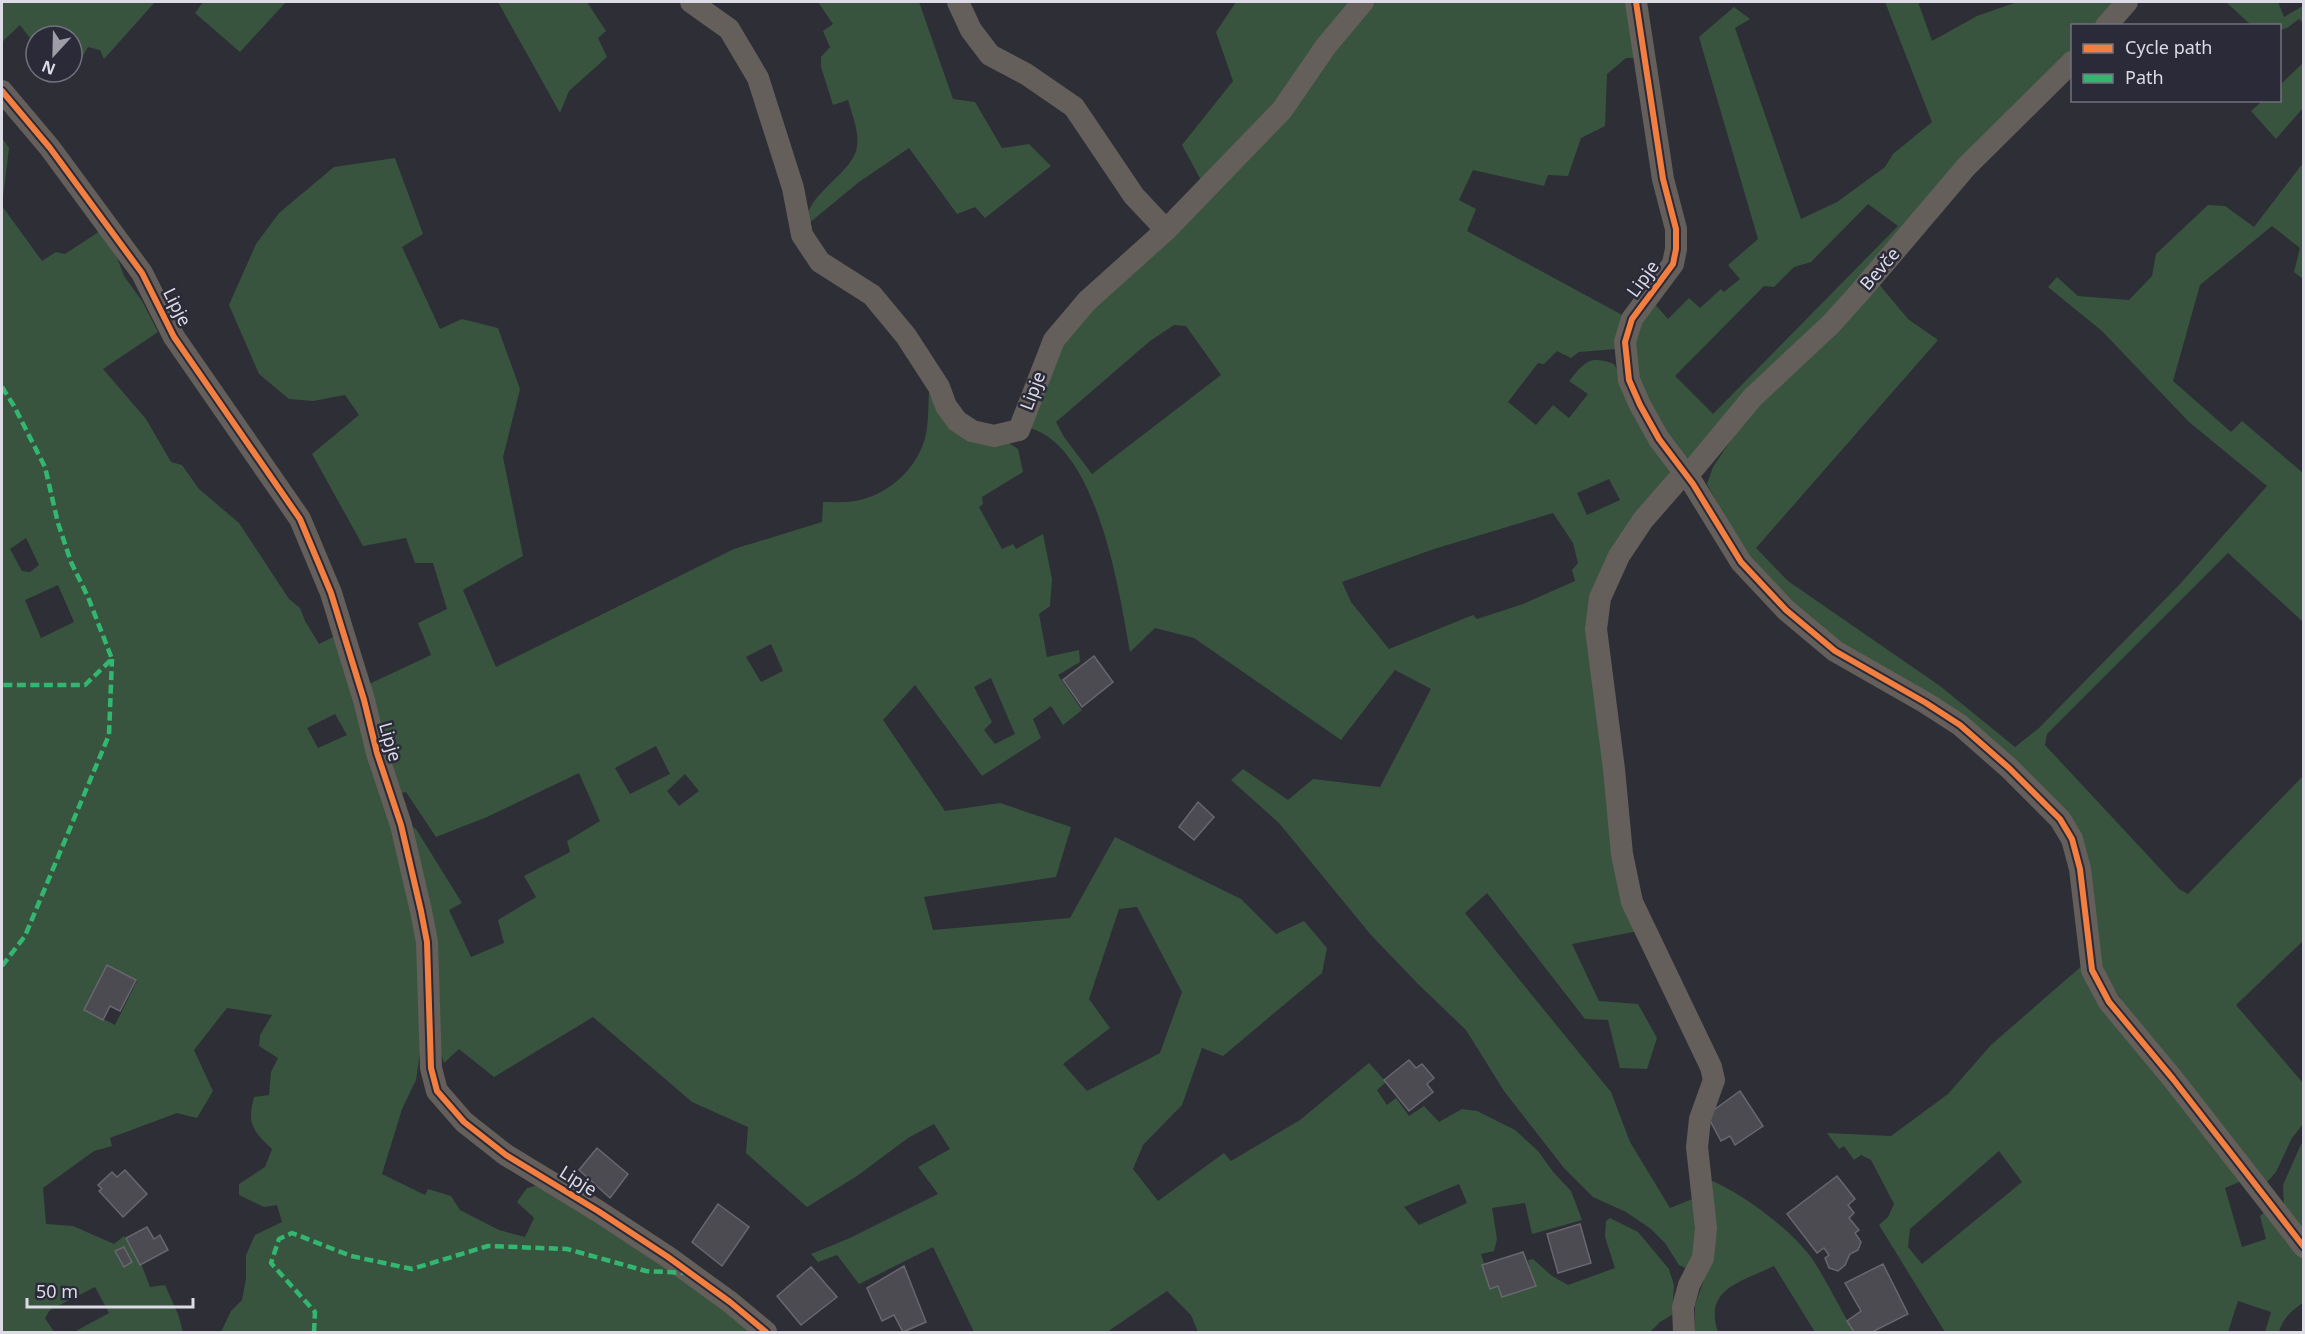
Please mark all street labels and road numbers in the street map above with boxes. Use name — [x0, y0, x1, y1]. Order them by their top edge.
street label: Bevče — [1854, 242, 1905, 295]
street label: Lipje — [1621, 255, 1664, 302]
street label: Lipje — [158, 283, 198, 330]
street label: Lipje — [1014, 368, 1050, 414]
street label: Lipje — [374, 719, 408, 764]
street label: Lipje — [555, 1159, 602, 1201]

